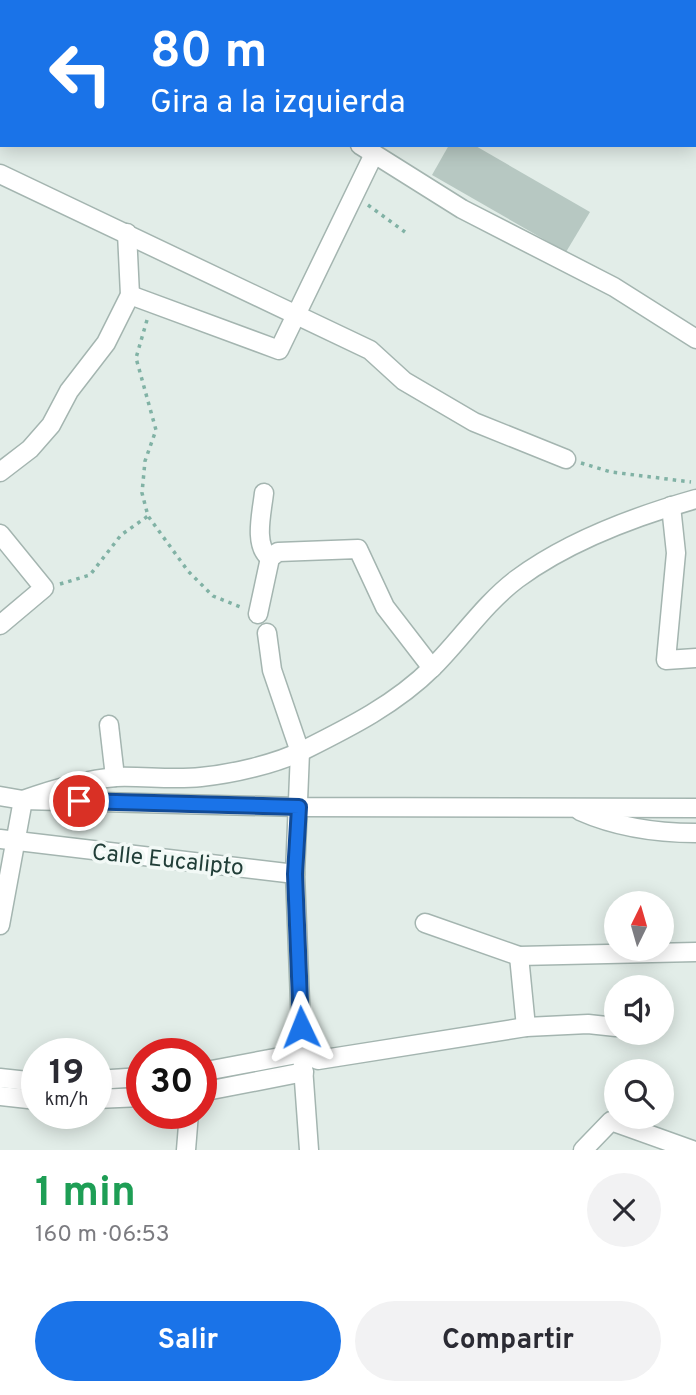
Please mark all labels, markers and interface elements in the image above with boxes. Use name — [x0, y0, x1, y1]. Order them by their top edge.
text: 80 m — [150, 23, 267, 85]
icon: left — [35, 28, 126, 119]
text: Gira a la izquierda — [150, 84, 406, 124]
pin — [49, 771, 109, 831]
icon: arrive — [60, 782, 98, 820]
street label: Calle Eucalipto — [90, 839, 245, 884]
north arrow — [604, 891, 674, 961]
map controls — [604, 891, 674, 1129]
button: sound — [604, 975, 674, 1045]
position arrow — [264, 990, 338, 1064]
speed limit sign: 30 — [126, 1038, 217, 1129]
text: 19 — [49, 1052, 84, 1096]
button: search — [604, 1059, 674, 1129]
text: km/h — [45, 1089, 88, 1112]
text: 1 min — [35, 1168, 136, 1221]
button: close — [587, 1173, 661, 1247]
text: 160 m · 06:53 — [35, 1221, 170, 1250]
button: Salir — [35, 1301, 341, 1381]
button: Compartir — [355, 1301, 661, 1381]

